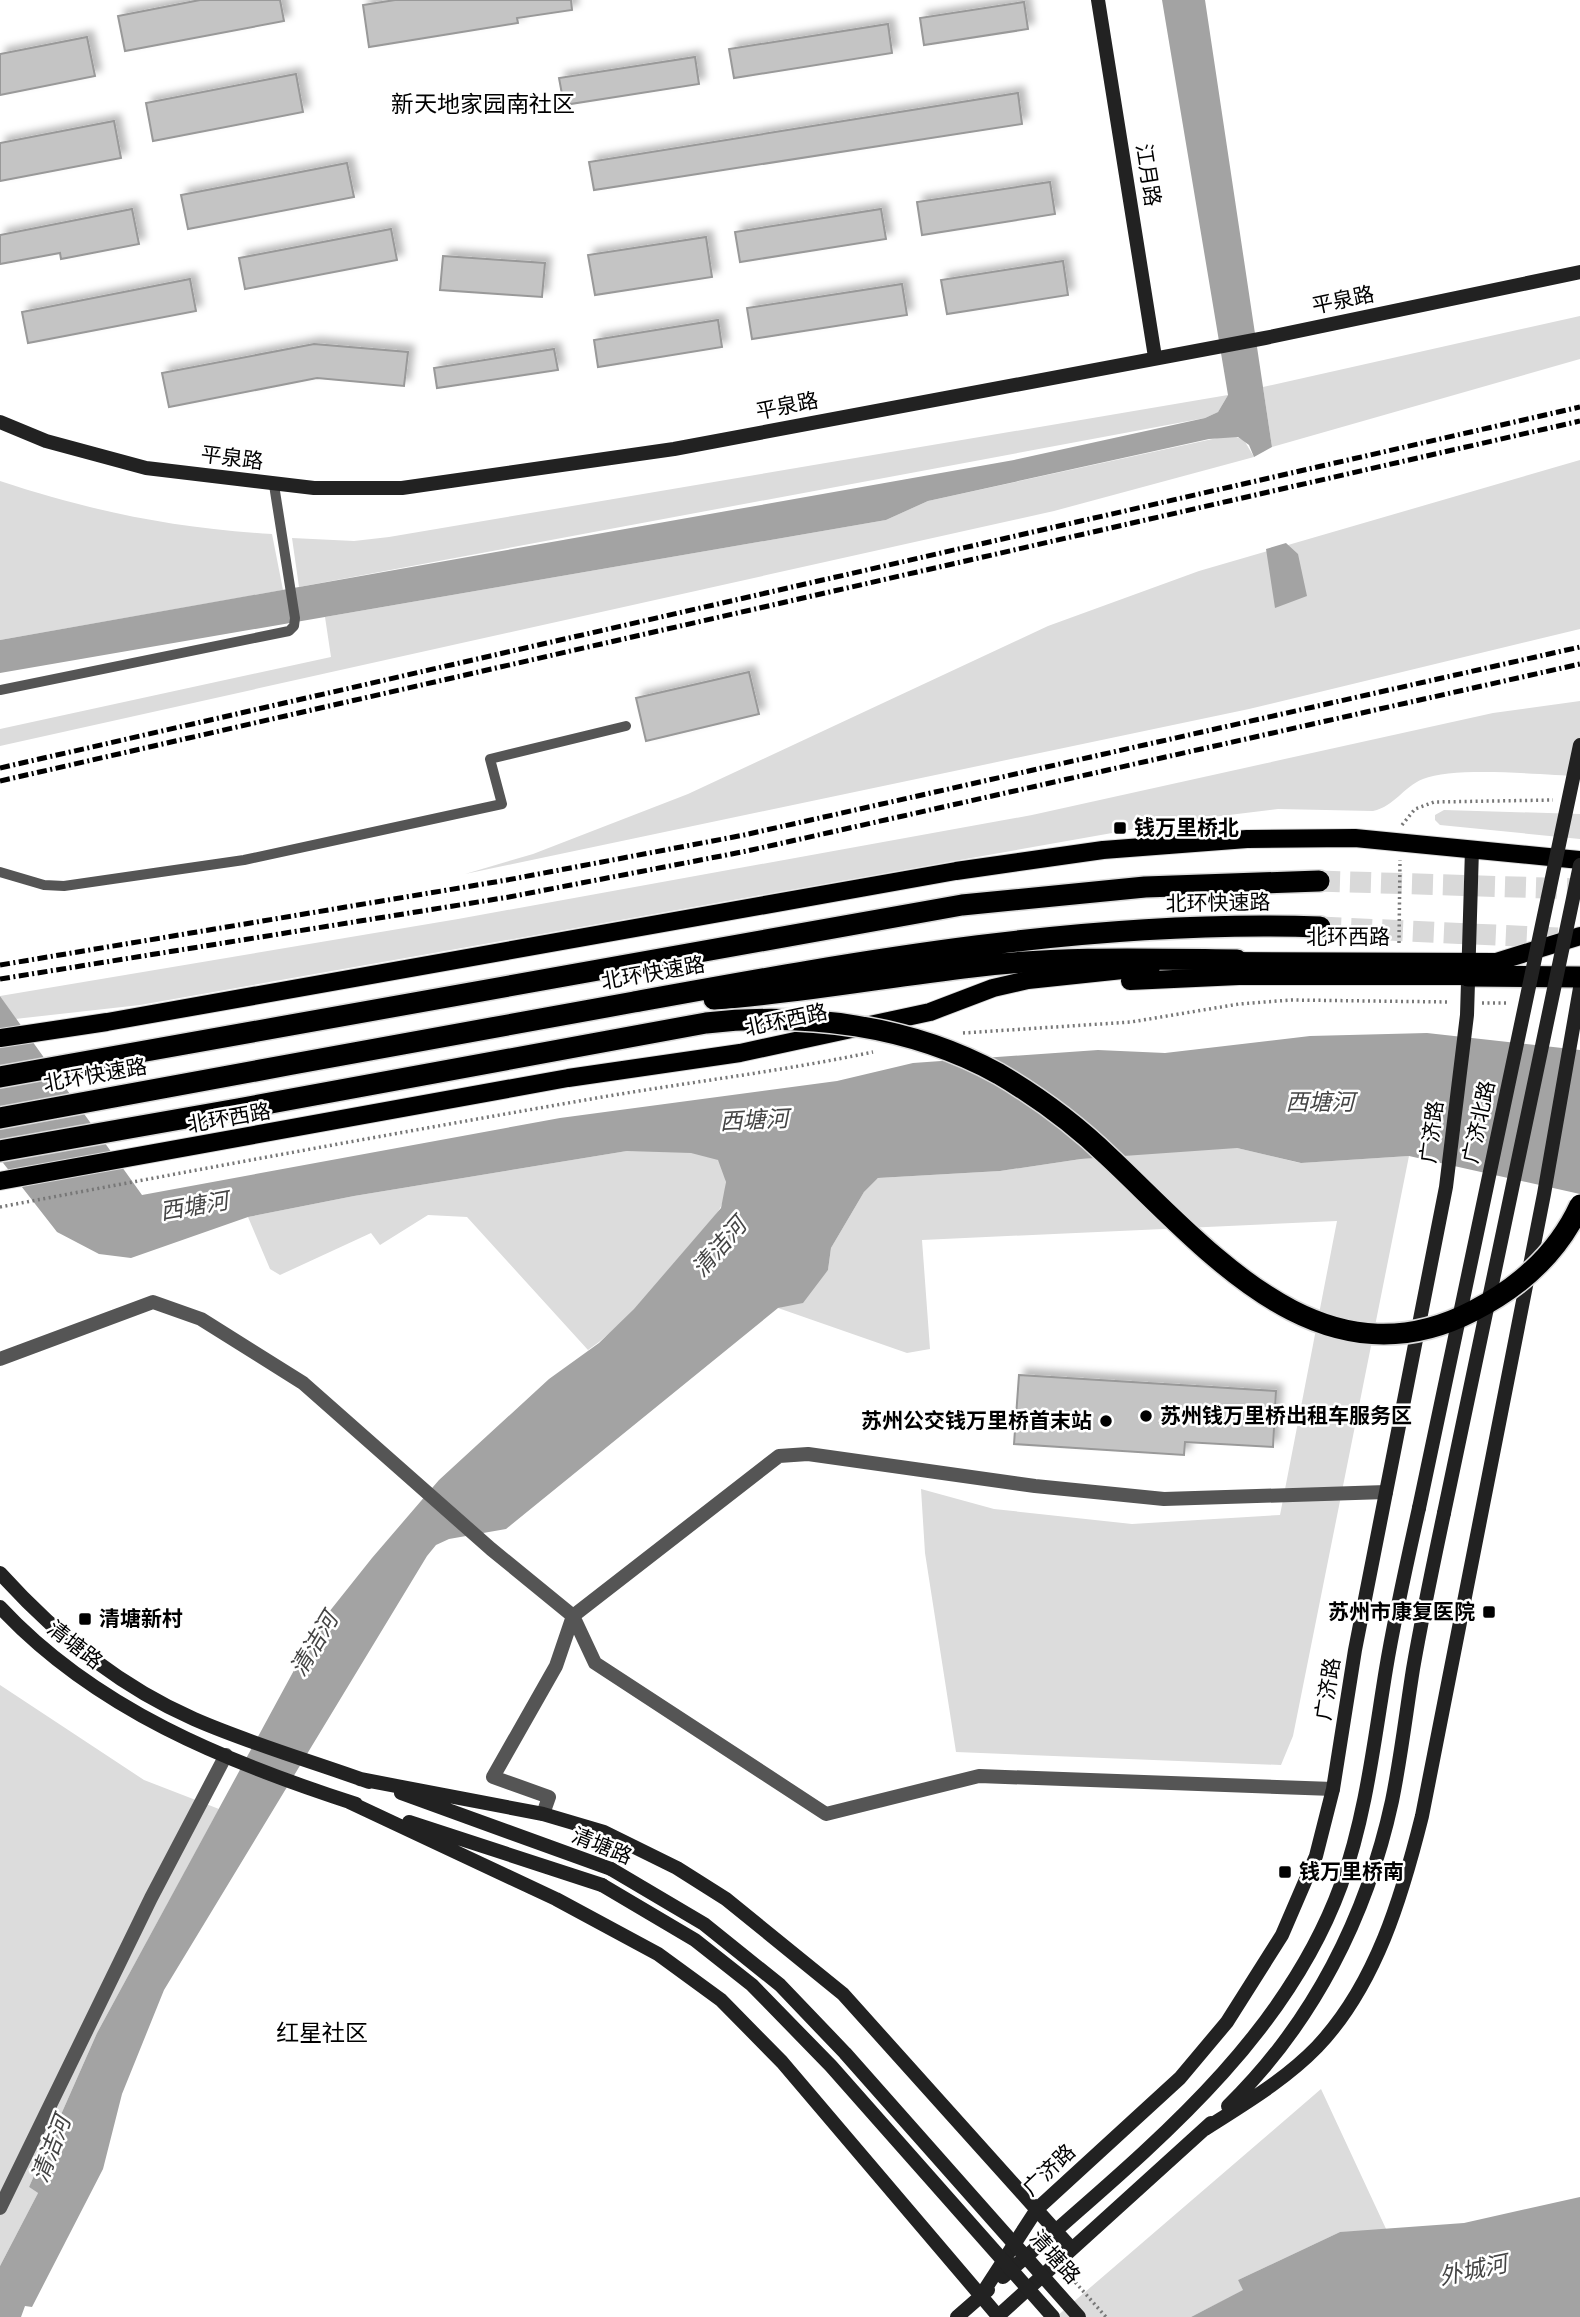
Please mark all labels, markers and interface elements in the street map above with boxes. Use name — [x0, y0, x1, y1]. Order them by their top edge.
district label: 新天地家园南社区 — [391, 91, 575, 118]
street label: 江月路 — [1131, 142, 1165, 208]
street label: 平泉路 — [1310, 282, 1376, 318]
street label: 平泉路 — [754, 388, 820, 424]
street label: 平泉路 — [199, 442, 265, 474]
place label: 钱万里桥北 — [1134, 816, 1239, 840]
marker: 钱万里桥北 — [1112, 820, 1128, 836]
street label: 北环快速路 — [1165, 890, 1271, 916]
street label: 北环西路 — [1306, 925, 1390, 949]
street label: 北环快速路 — [599, 952, 707, 994]
street label: 北环西路 — [742, 1000, 830, 1040]
street label: 北环快速路 — [41, 1054, 149, 1096]
street label: 广济北路 — [1459, 1078, 1499, 1166]
water label: 西塘河 — [1286, 1089, 1359, 1116]
street label: 北环西路 — [186, 1099, 272, 1137]
street label: 广济路 — [1416, 1099, 1448, 1165]
water label: 西塘河 — [719, 1105, 793, 1136]
water label: 西塘河 — [158, 1187, 234, 1226]
water label: 清洁河 — [687, 1209, 755, 1282]
place label: 苏州钱万里桥出租车服务区 — [1160, 1404, 1412, 1428]
marker: 苏州钱万里桥出租车服务区 — [1138, 1408, 1154, 1424]
place label: 苏州公交钱万里桥首末站 — [861, 1409, 1092, 1433]
marker: 苏州公交钱万里桥首末站 — [1098, 1413, 1114, 1429]
place label: 苏州市康复医院 — [1328, 1600, 1475, 1624]
water label: 清洁河 — [285, 1604, 346, 1681]
marker: 苏州市康复医院 — [1481, 1604, 1497, 1620]
place label: 清塘新村 — [99, 1607, 183, 1631]
marker: 清塘新村 — [77, 1611, 93, 1627]
street label: 清塘路 — [43, 1616, 107, 1674]
street label: 广济路 — [1311, 1656, 1345, 1722]
street label: 清塘路 — [568, 1823, 636, 1869]
place label: 钱万里桥南 — [1299, 1860, 1404, 1884]
marker: 钱万里桥南 — [1277, 1864, 1293, 1880]
district label: 红星社区 — [276, 2020, 368, 2047]
water label: 清洁河 — [26, 2108, 78, 2186]
street label: 广济路 — [1018, 2139, 1080, 2201]
street label: 清塘路 — [1025, 2226, 1085, 2288]
water label: 外城河 — [1437, 2249, 1514, 2291]

